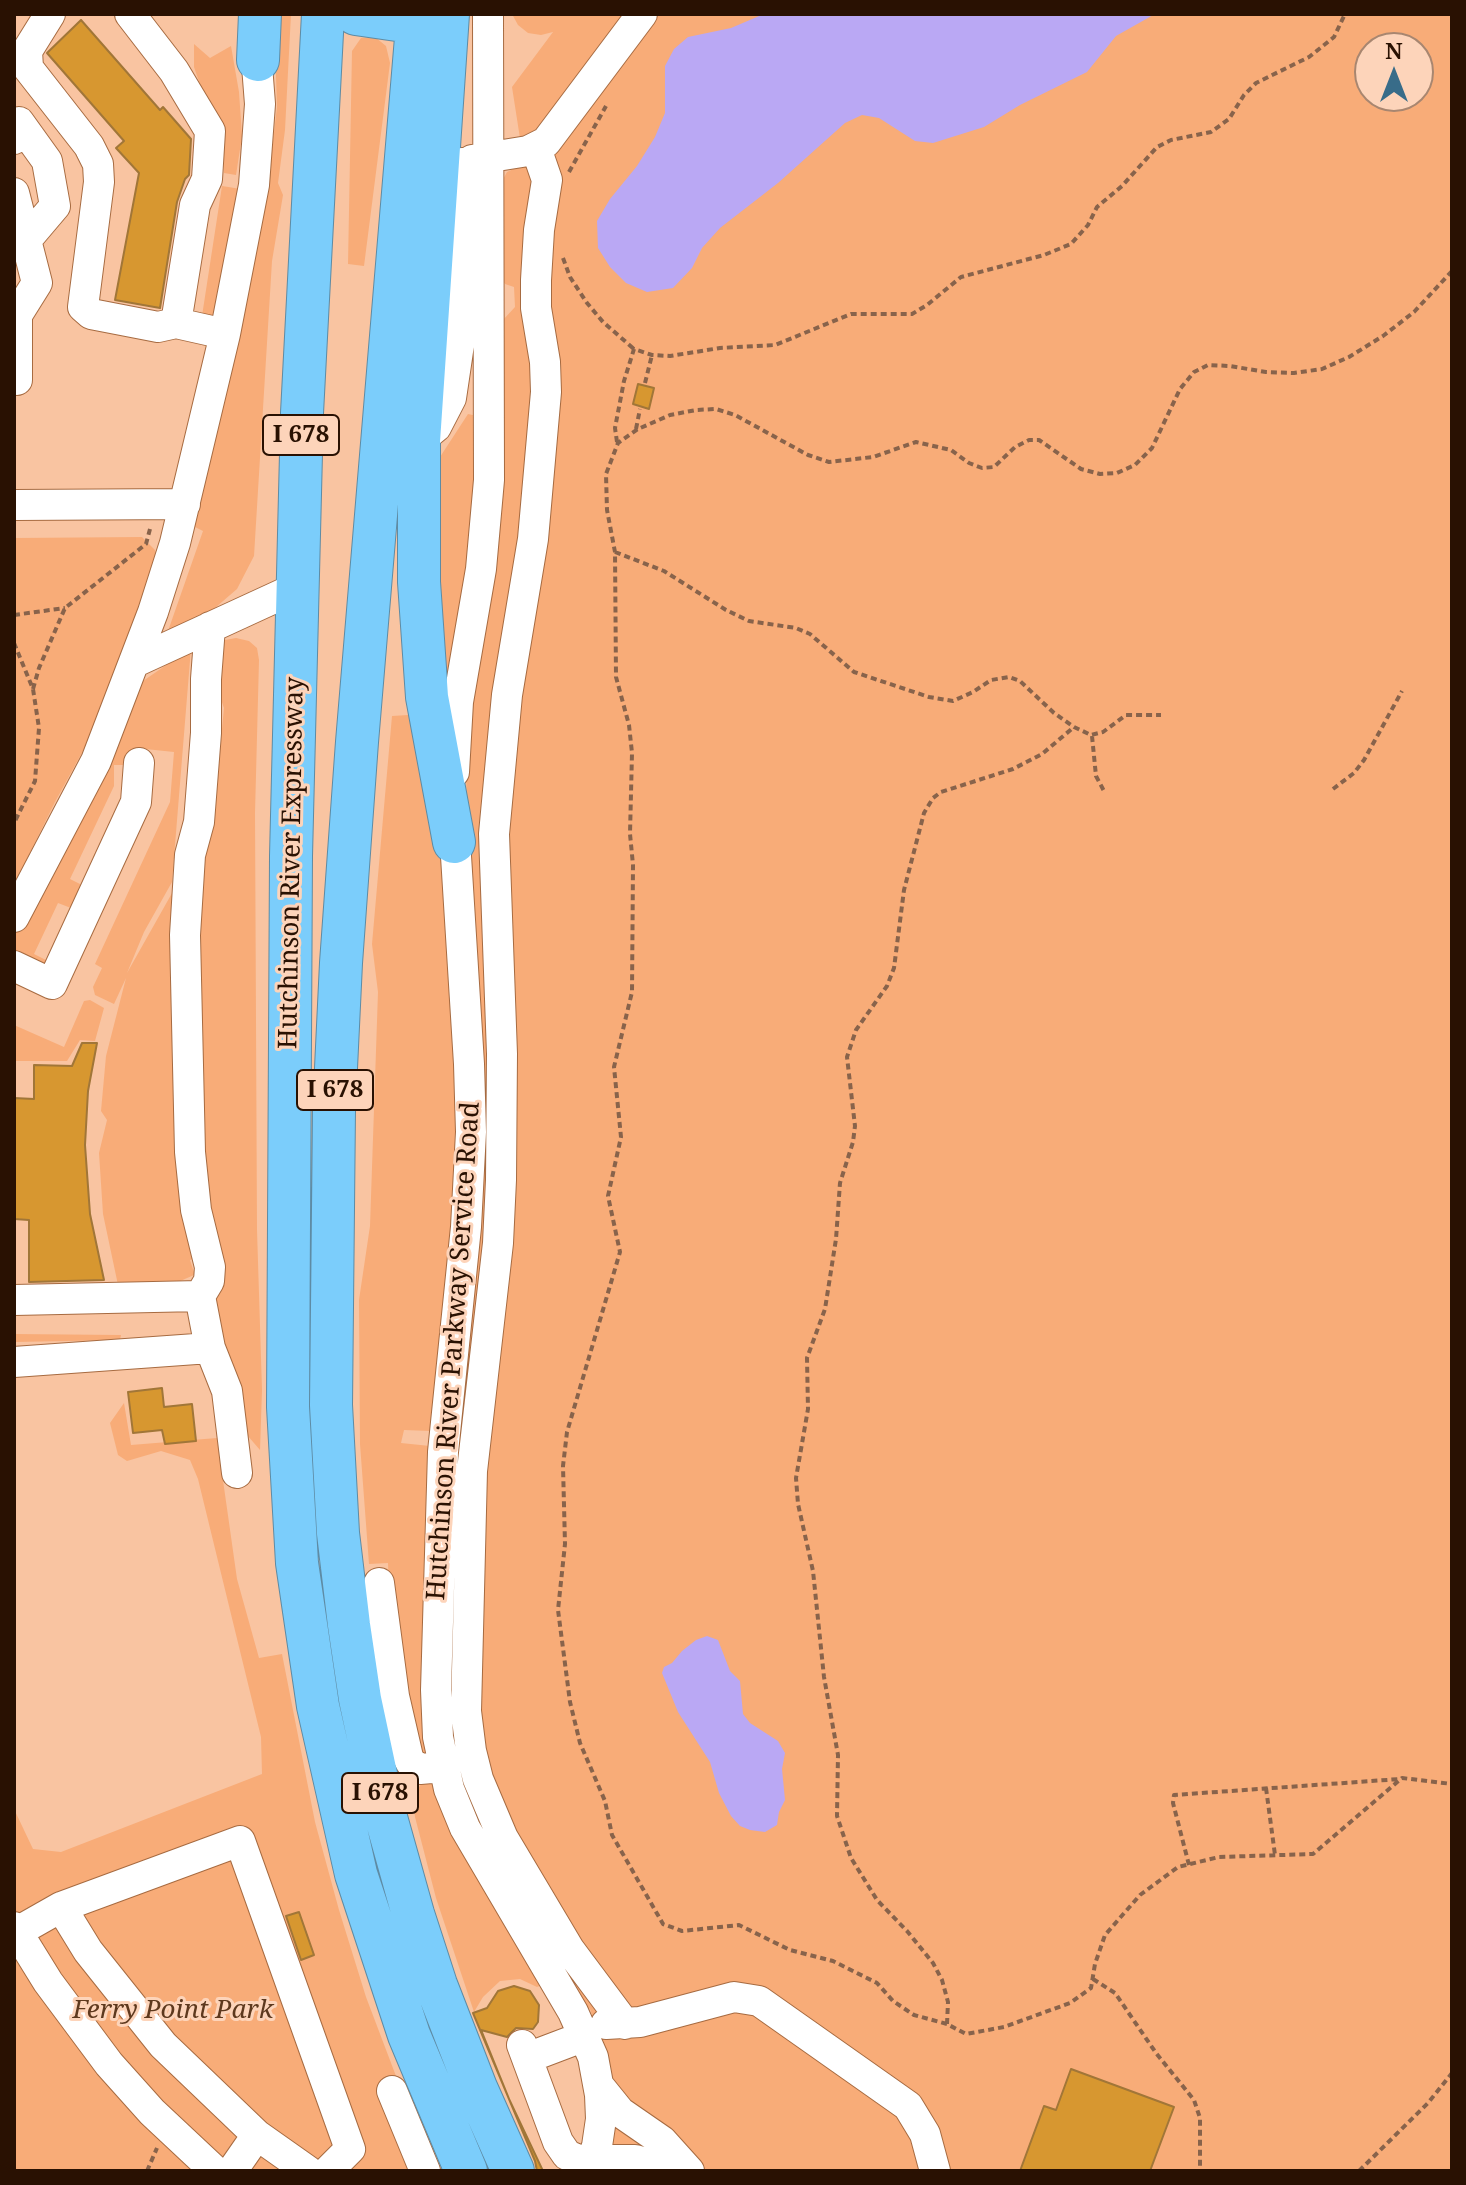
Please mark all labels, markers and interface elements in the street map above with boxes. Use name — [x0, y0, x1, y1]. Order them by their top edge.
north arrow — [1354, 32, 1434, 112]
text: N — [1385, 35, 1403, 65]
road number: I 678 — [263, 415, 339, 455]
street label: Hutchinson River Expressway — [273, 677, 311, 1049]
road number: I 678 — [297, 1070, 373, 1110]
street label: Hutchinson River Parkway Service Road — [421, 1101, 487, 1601]
road number: I 678 — [342, 1773, 418, 1813]
park label: Ferry Point Park — [73, 1995, 273, 2027]

